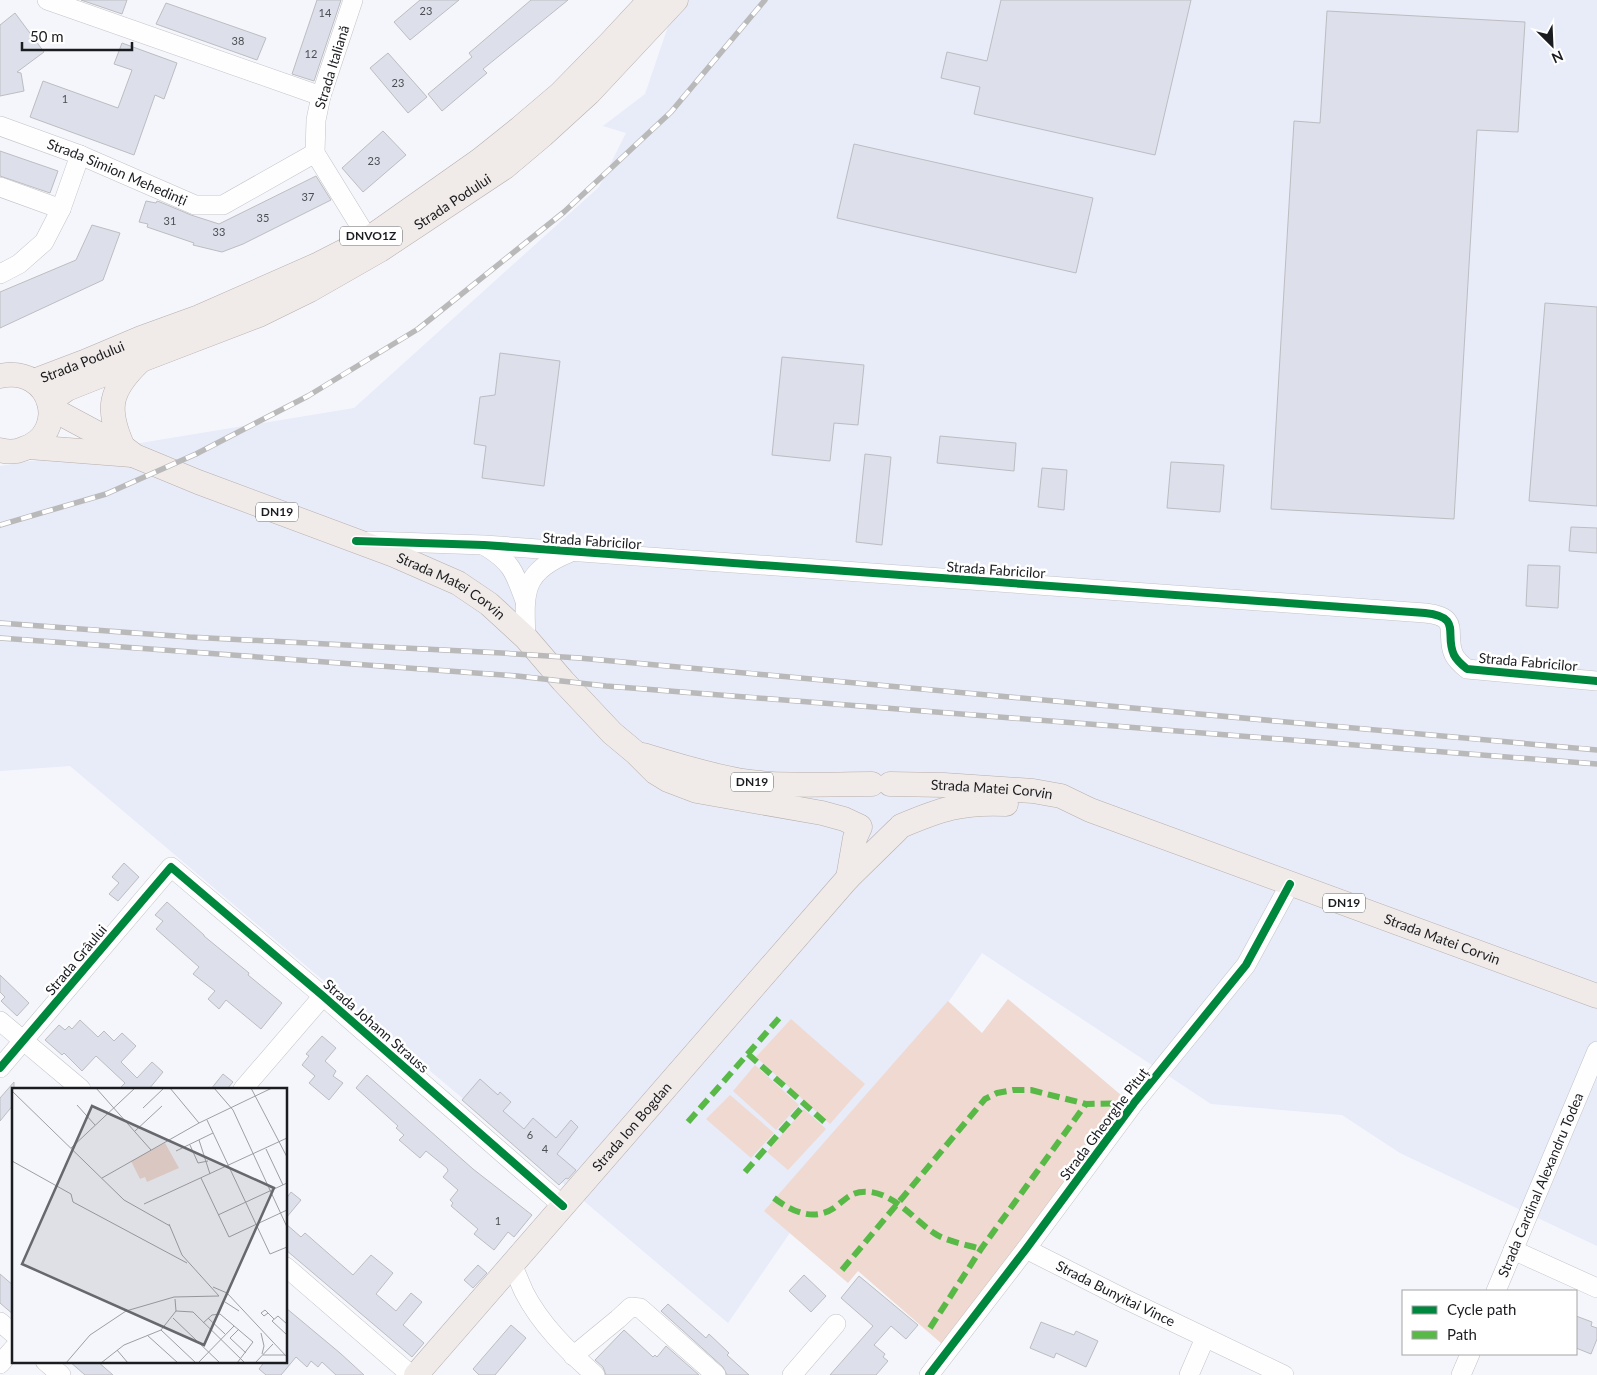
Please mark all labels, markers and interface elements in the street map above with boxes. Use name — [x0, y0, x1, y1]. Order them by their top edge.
house number: 23 — [420, 4, 432, 17]
house number: 14 — [319, 6, 332, 19]
scale bar — [22, 20, 132, 52]
north arrow — [1527, 20, 1577, 70]
street label: Strada Italiană — [311, 23, 352, 111]
text: 50 m — [30, 27, 64, 45]
house number: 38 — [232, 34, 244, 47]
house number: 12 — [305, 47, 317, 60]
text: N — [1549, 47, 1566, 67]
house number: 23 — [392, 76, 404, 89]
house number: 1 — [62, 92, 68, 105]
street label: Strada Simion Mehedinți — [45, 135, 190, 209]
house number: 23 — [368, 154, 380, 167]
street label: Strada Podului — [411, 170, 494, 233]
house number: 37 — [302, 190, 314, 203]
house number: 35 — [257, 211, 269, 224]
house number: 31 — [164, 214, 176, 227]
house number: 33 — [213, 225, 225, 238]
road number: DNVO1Z — [340, 227, 402, 246]
street label: Strada Podului — [38, 337, 127, 386]
road number: DN19 — [256, 502, 298, 522]
street label: Strada Fabricilor — [542, 529, 642, 552]
street label: Strada Matei Corvin — [394, 548, 509, 623]
street label: Strada Fabricilor — [946, 558, 1046, 581]
street label: Strada Fabricilor — [1478, 649, 1578, 674]
road number: DN19 — [731, 772, 773, 792]
street label: Strada Matei Corvin — [931, 776, 1054, 802]
road number: DN19 — [1323, 894, 1365, 912]
street label: Strada Matei Corvin — [1382, 910, 1503, 968]
street label: Strada Grâului — [41, 921, 110, 998]
street label: Strada Johann Strauss — [320, 975, 432, 1076]
street label: Strada Gheorghe Pituț — [1056, 1064, 1151, 1183]
street label: Strada Ion Bogdan — [588, 1078, 675, 1174]
inset map — [12, 1088, 288, 1362]
street label: Strada Cardinal Alexandru Todea — [1494, 1090, 1587, 1280]
house number: 6 — [527, 1128, 533, 1141]
house number: 4 — [542, 1142, 549, 1155]
house number: 1 — [495, 1214, 501, 1227]
street label: Strada Bunyitai Vince — [1053, 1257, 1178, 1330]
legend — [1402, 1290, 1577, 1355]
text: Cycle path — [1447, 1300, 1516, 1318]
text: Path — [1447, 1325, 1477, 1343]

